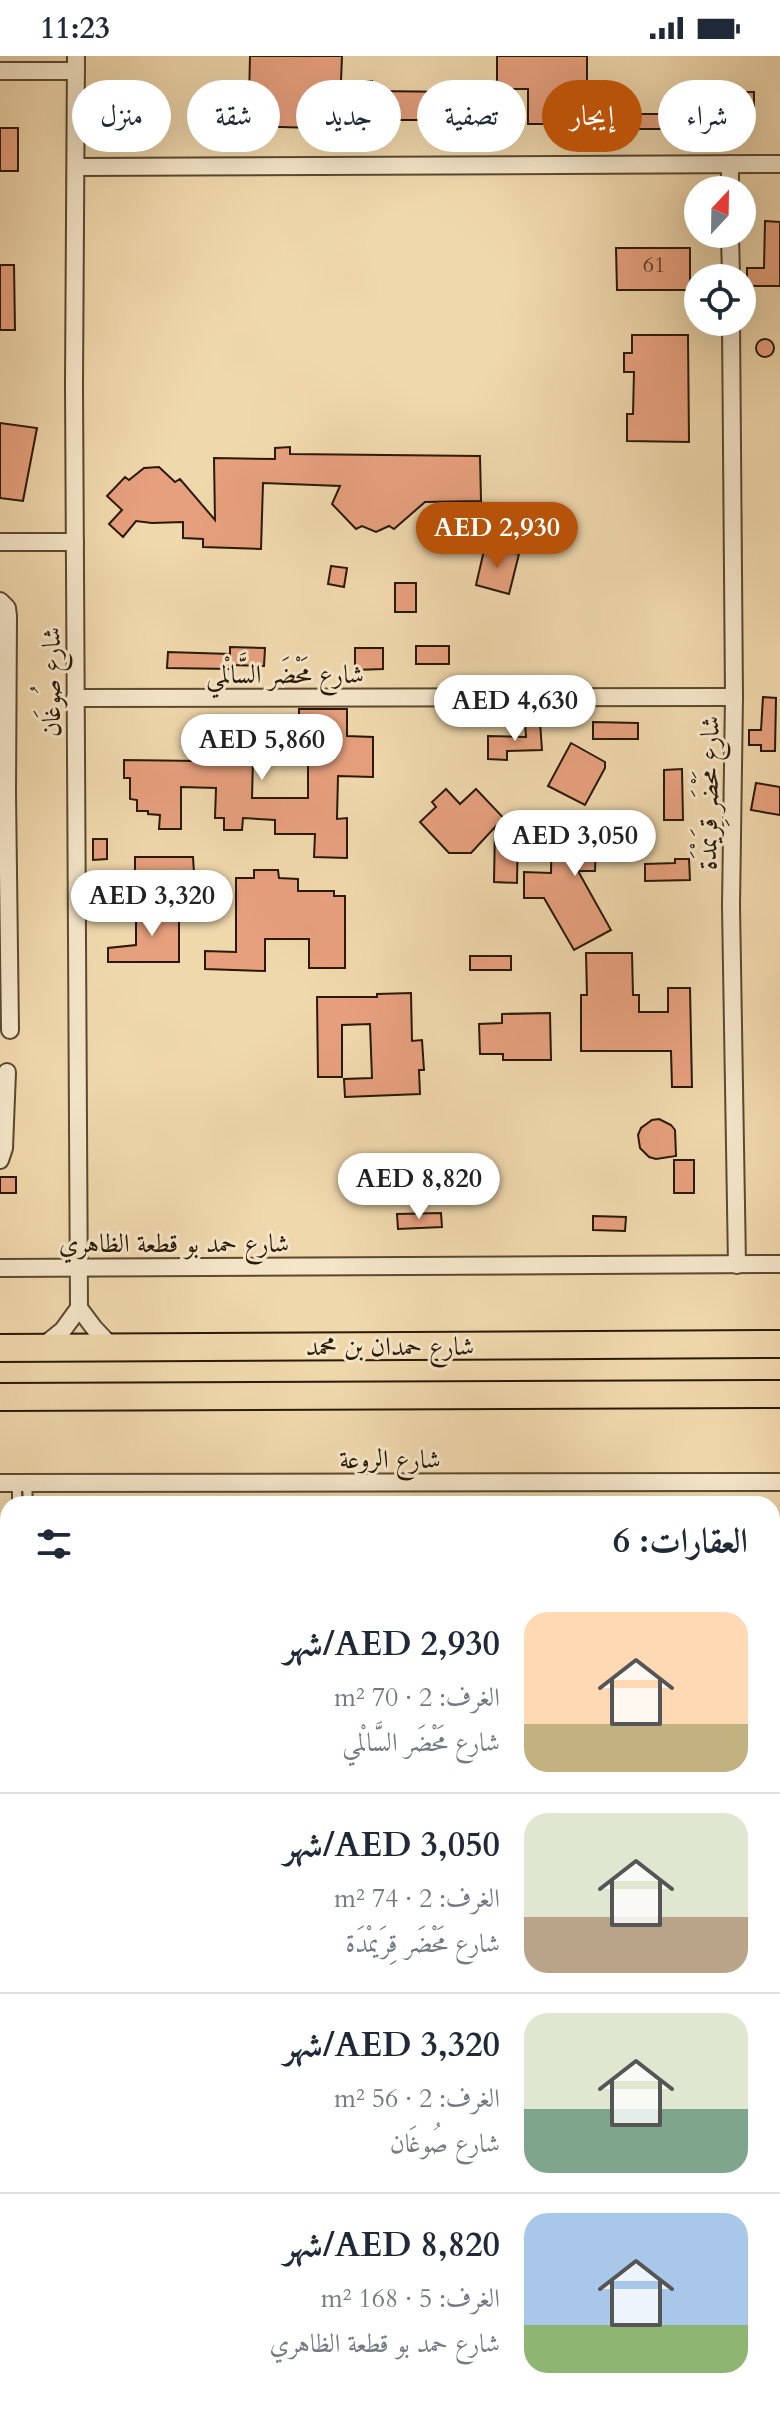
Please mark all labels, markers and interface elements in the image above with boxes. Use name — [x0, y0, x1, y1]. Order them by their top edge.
text: 11:23 — [40, 8, 110, 49]
chip: منزل — [72, 80, 171, 152]
chip: شقة — [187, 80, 280, 152]
chip: جديد — [296, 80, 401, 152]
chip: تصفية — [417, 80, 526, 152]
chip: إيجار — [542, 80, 642, 152]
chip: شراء — [658, 80, 756, 152]
north arrow — [684, 176, 756, 248]
map controls — [684, 176, 756, 336]
house number: 61 — [643, 250, 665, 280]
button: locate — [684, 264, 756, 336]
pin: AED 2,930 — [405, 502, 589, 570]
text: AED 2,930 — [434, 510, 560, 545]
street label: شارع صُوغَان — [30, 627, 73, 737]
street label: شارع مَحْضَر السَّالْمي — [206, 652, 364, 699]
pin: AED 4,630 — [423, 675, 607, 743]
text: AED 4,630 — [452, 683, 578, 718]
pin: AED 5,860 — [170, 714, 354, 782]
street label: شارع مَحْضَر قِرَيمْدَة — [688, 715, 732, 871]
text: AED 5,860 — [199, 722, 325, 757]
pin: AED 3,050 — [483, 810, 667, 878]
text: AED 3,050 — [512, 818, 638, 853]
pin: AED 3,320 — [60, 870, 244, 938]
text: AED 3,320 — [89, 878, 215, 913]
pin: AED 8,820 — [327, 1153, 511, 1221]
text: AED 8,820 — [356, 1161, 482, 1196]
street label: شارع حمد بو قطعة الظاهري — [59, 1226, 289, 1265]
street label: شارع حمدان بن محمد — [306, 1329, 474, 1368]
street label: شارع الروعة — [339, 1442, 441, 1481]
text: العقارات: 6 — [613, 1518, 748, 1564]
icon: filters — [32, 1522, 76, 1566]
text: AED 2,930/شهر — [284, 1621, 500, 1667]
icon: home — [588, 1644, 684, 1740]
text: الغرف: 2 · 70 m² — [334, 1680, 500, 1715]
text: شارع مَحْضَر السَّالْمي — [342, 1725, 500, 1760]
text: AED 3,050/شهر — [284, 1822, 500, 1868]
icon: home — [588, 1845, 684, 1941]
text: الغرف: 2 · 74 m² — [334, 1881, 500, 1916]
text: شارع مَحْضَر قِرَيمْدَة — [346, 1926, 500, 1961]
text: AED 3,320/شهر — [284, 2022, 500, 2068]
icon: home — [588, 2045, 684, 2141]
text: الغرف: 2 · 56 m² — [334, 2081, 500, 2116]
text: شارع صُوغَان — [390, 2126, 500, 2161]
text: AED 8,820/شهر — [284, 2222, 500, 2268]
icon: home — [588, 2245, 684, 2341]
text: الغرف: 5 · 168 m² — [321, 2281, 500, 2316]
text: شارع حمد بو قطعة الظاهري — [269, 2326, 500, 2361]

